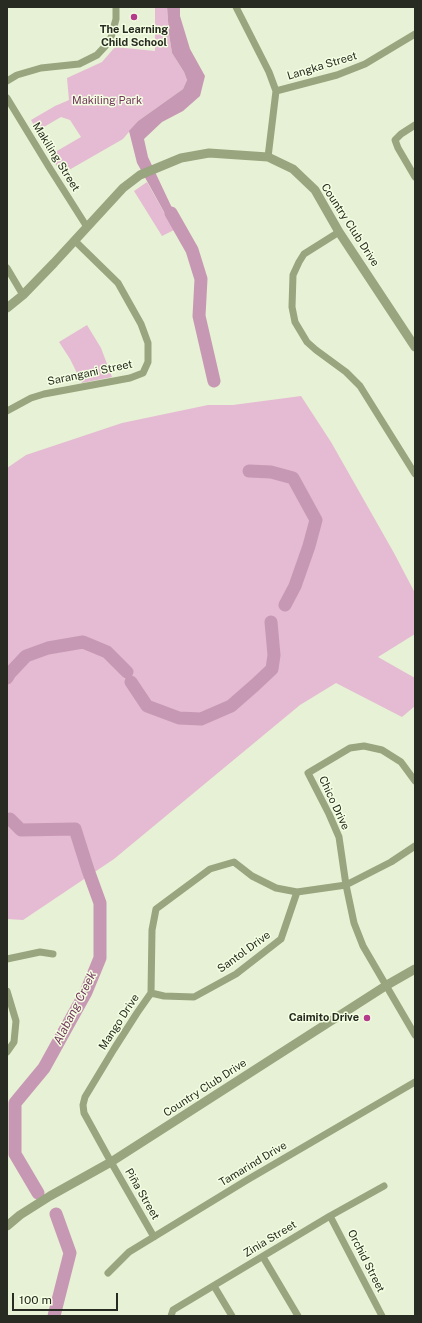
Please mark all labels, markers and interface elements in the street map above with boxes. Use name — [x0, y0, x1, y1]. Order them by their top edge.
marker: The Learning Child School — [129, 12, 139, 22]
place label: The Learning Child School — [100, 23, 168, 49]
street label: Langka Street — [285, 49, 359, 83]
park label: Makiling Park — [72, 94, 142, 108]
street label: Makiling Street — [30, 120, 82, 194]
street label: Country Club Drive — [318, 181, 382, 269]
street label: Sarangani Street — [46, 358, 134, 388]
street label: Chico Drive — [316, 774, 352, 832]
street label: Santol Drive — [215, 928, 273, 976]
water label: Alabang Creek — [50, 969, 100, 1047]
street label: Mango Drive — [96, 992, 142, 1052]
place label: Caimito Drive — [289, 1011, 359, 1025]
marker: Caimito Drive — [362, 1013, 372, 1023]
street label: Country Club Drive — [161, 1056, 249, 1120]
street label: Tamarind Drive — [217, 1139, 289, 1189]
street label: Piña Street — [122, 1166, 162, 1222]
street label: Zinia Street — [241, 1218, 299, 1260]
street label: Orchid Street — [345, 1227, 387, 1295]
scale bar — [14, 1285, 120, 1311]
text: 100 m — [19, 1293, 52, 1307]

